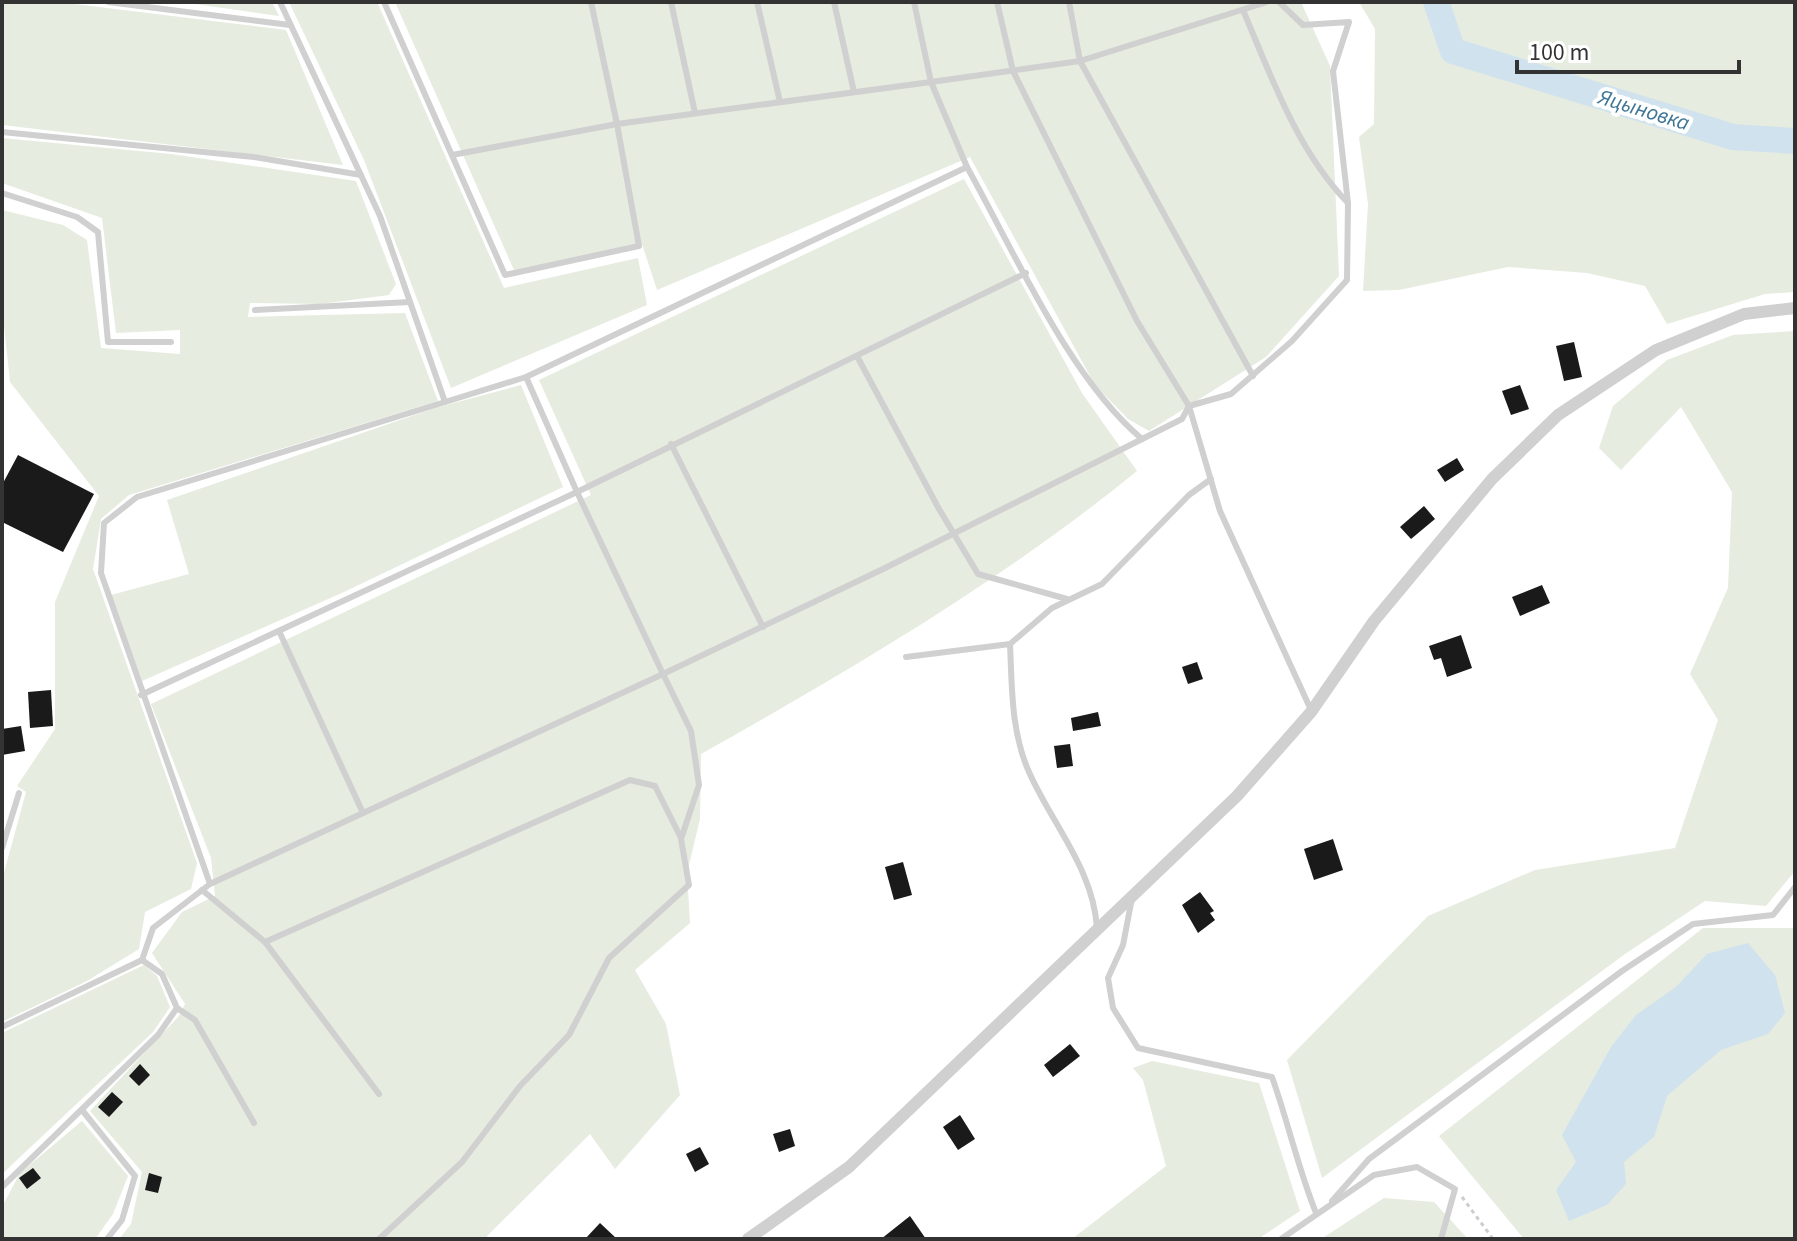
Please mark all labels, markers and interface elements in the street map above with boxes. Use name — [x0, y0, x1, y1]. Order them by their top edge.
scale bar — [1517, 24, 1739, 74]
text: 100 m — [1529, 35, 1589, 70]
water label: Яцыновка — [1593, 81, 1694, 139]

